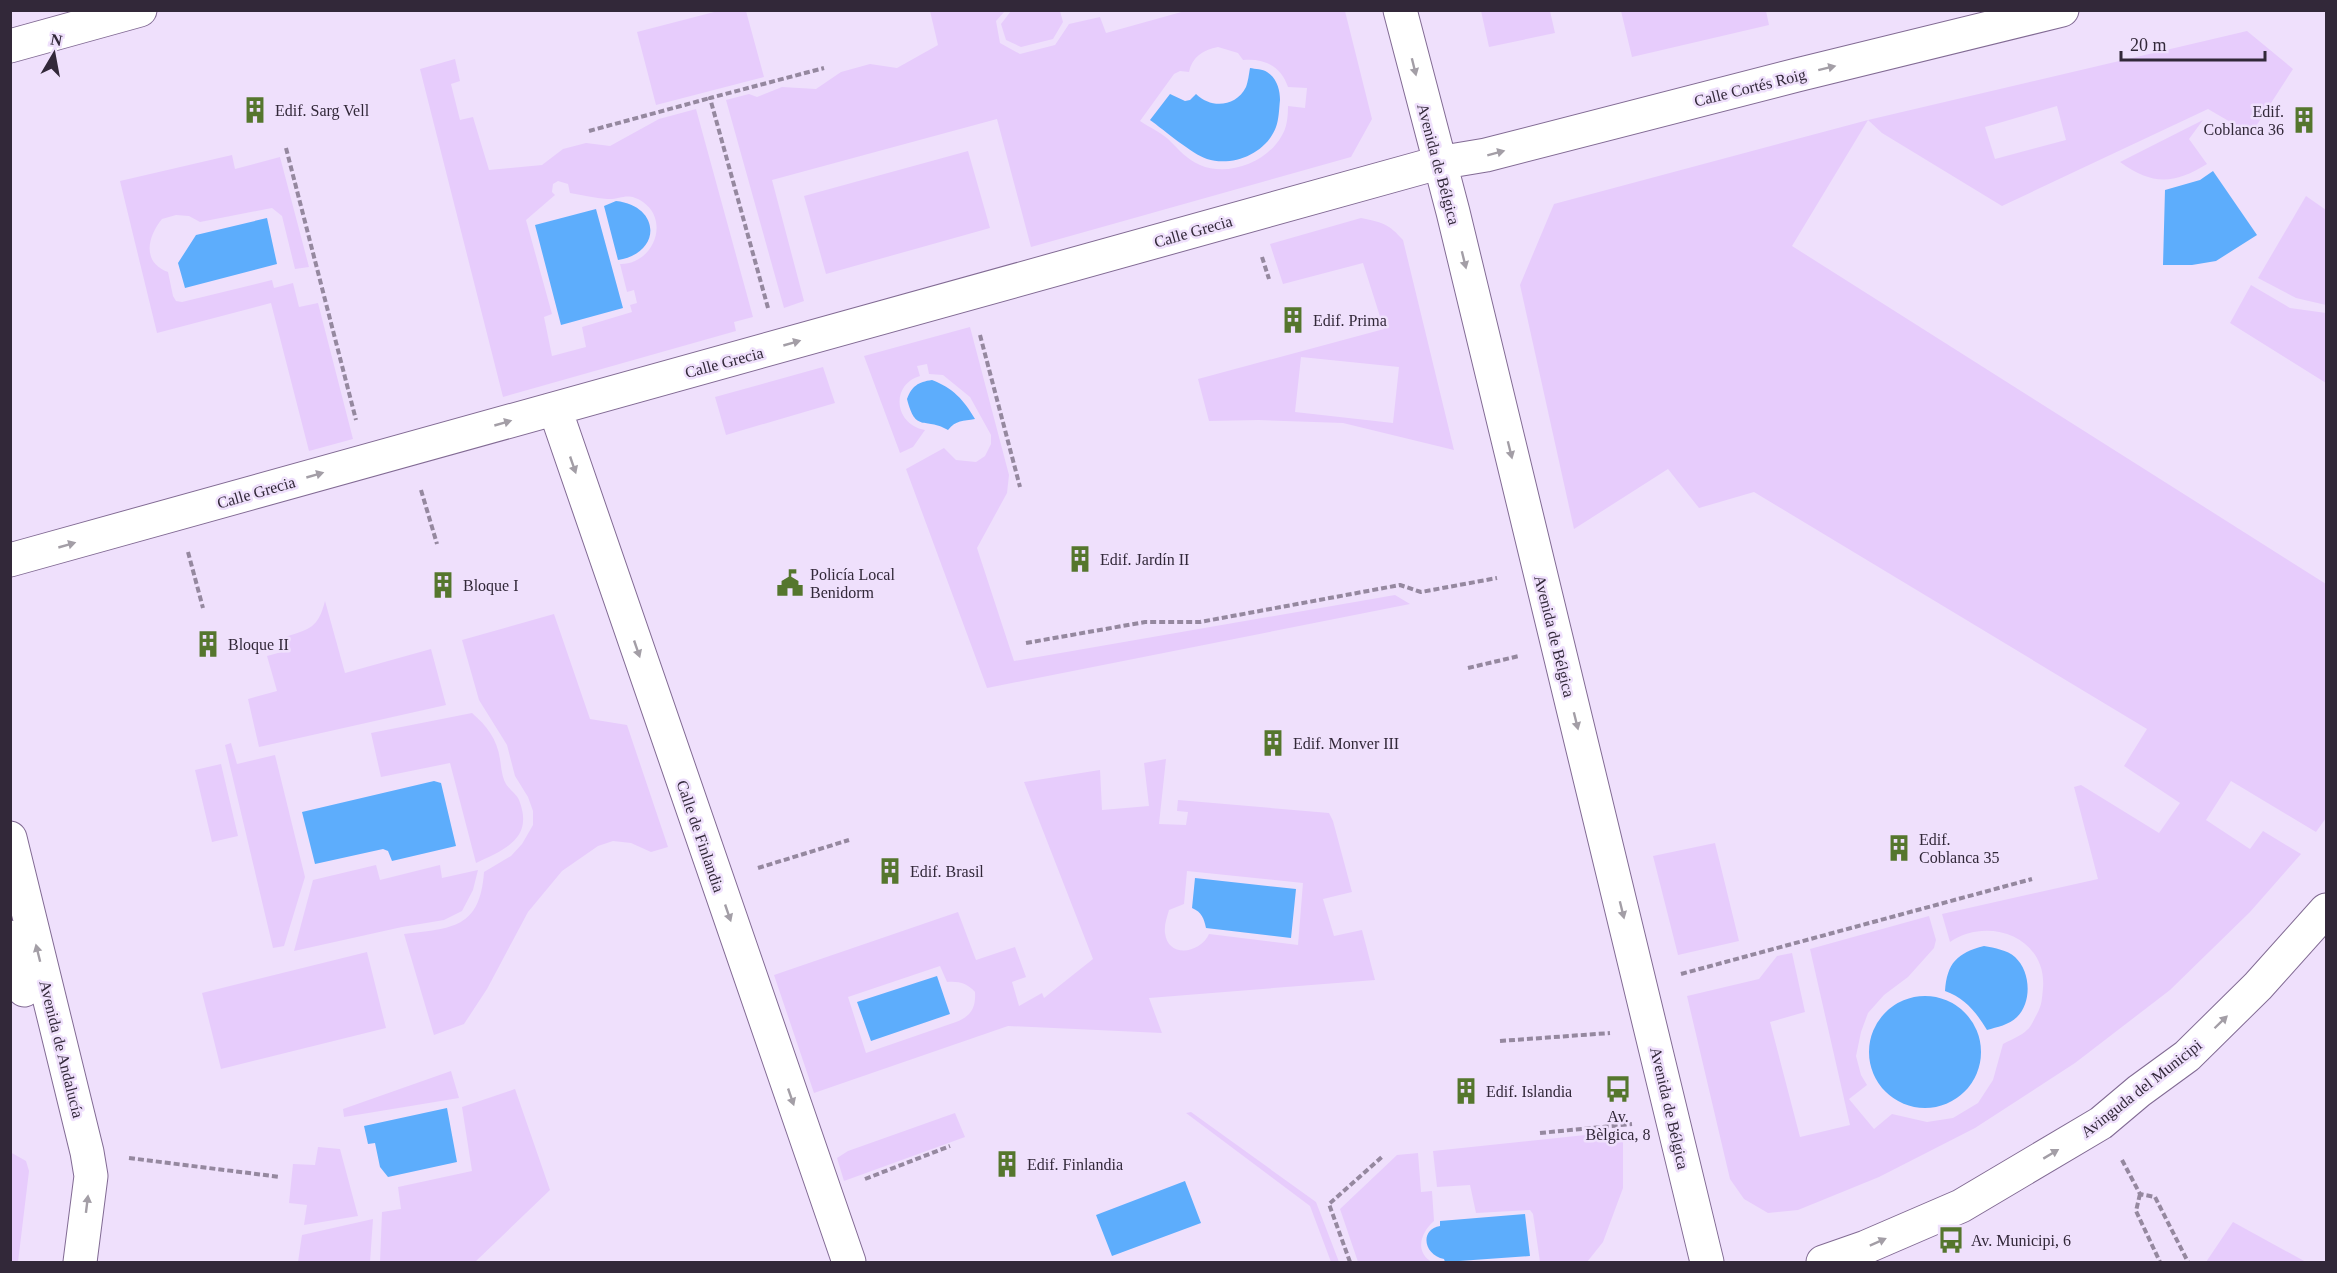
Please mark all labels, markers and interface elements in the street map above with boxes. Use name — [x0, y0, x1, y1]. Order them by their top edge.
north arrow — [24, 24, 84, 84]
scale bar — [2121, 24, 2265, 62]
text: N — [49, 30, 64, 49]
text: 20 m — [2130, 35, 2167, 55]
one-way arrow — [1410, 58, 1420, 76]
one-way arrow — [1818, 62, 1836, 72]
street label: Calle Cortés Roig — [1692, 65, 1808, 111]
building icon: Edif. Sarg Vell — [240, 95, 270, 125]
place label: Edif. Sarg Vell — [275, 102, 370, 120]
street label: Avenida de Bélgica — [1413, 102, 1463, 227]
place label: Edif. Coblanca 36 — [2204, 103, 2284, 138]
building icon: Edif. Coblanca 36 — [2289, 105, 2319, 135]
one-way arrow — [1487, 147, 1505, 157]
street label: Calle Grecia — [1152, 212, 1234, 251]
one-way arrow — [1460, 251, 1470, 269]
building icon: Edif. Prima — [1278, 305, 1308, 335]
place label: Edif. Prima — [1313, 312, 1387, 329]
one-way arrow — [784, 338, 802, 347]
street label: Calle Grecia — [683, 344, 765, 381]
one-way arrow — [494, 418, 512, 428]
one-way arrow — [1506, 441, 1516, 459]
one-way arrow — [568, 456, 578, 474]
one-way arrow — [307, 470, 325, 479]
street label: Calle Grecia — [215, 473, 297, 512]
one-way arrow — [58, 539, 76, 549]
building icon: Edif. Jardín II — [1065, 544, 1095, 574]
place label: Edif. Jardín II — [1100, 551, 1189, 568]
place label: Policía Local Benidorm — [810, 566, 895, 601]
public building icon: Policía Local Benidorm — [775, 568, 805, 598]
building icon: Bloque I — [428, 570, 458, 600]
street label: Avenida de Bélgica — [1530, 573, 1578, 699]
place label: Bloque I — [463, 577, 519, 595]
building icon: Bloque II — [193, 629, 223, 659]
place label: Bloque II — [228, 636, 289, 654]
one-way arrow — [632, 640, 642, 658]
one-way arrow — [1571, 712, 1581, 730]
building icon: Edif. Monver III — [1258, 728, 1288, 758]
place label: Edif. Monver III — [1293, 735, 1399, 752]
street label: Calle de Finlandia — [673, 778, 728, 894]
place label: Edif. Coblanca 35 — [1919, 831, 1999, 866]
building icon: Edif. Coblanca 35 — [1884, 833, 1914, 863]
building icon: Edif. Brasil — [875, 856, 905, 886]
place label: Edif. Brasil — [910, 863, 984, 880]
one-way arrow — [1617, 901, 1627, 920]
one-way arrow — [723, 904, 733, 922]
one-way arrow — [33, 944, 43, 962]
street label: Avenida de Andalucía — [36, 979, 87, 1120]
one-way arrow — [2214, 1016, 2228, 1030]
street label: Avinguda del Municipi — [2078, 1036, 2206, 1141]
street label: Avenida de Bélgica — [1646, 1045, 1692, 1171]
bus stop icon: Av. Bèlgica, 8 — [1603, 1074, 1633, 1104]
building icon: Edif. Islandia — [1451, 1076, 1481, 1106]
place label: Edif. Islandia — [1486, 1083, 1572, 1100]
one-way arrow — [787, 1088, 797, 1106]
place label: Av. Bèlgica, 8 — [1586, 1108, 1650, 1144]
one-way arrow — [2043, 1148, 2059, 1159]
building icon: Edif. Finlandia — [992, 1149, 1022, 1179]
place label: Edif. Finlandia — [1027, 1156, 1123, 1173]
one-way arrow — [83, 1195, 92, 1214]
bus stop icon: Av. Municipi, 6 — [1936, 1225, 1966, 1255]
place label: Av. Municipi, 6 — [1971, 1232, 2071, 1250]
one-way arrow — [1869, 1238, 1886, 1247]

